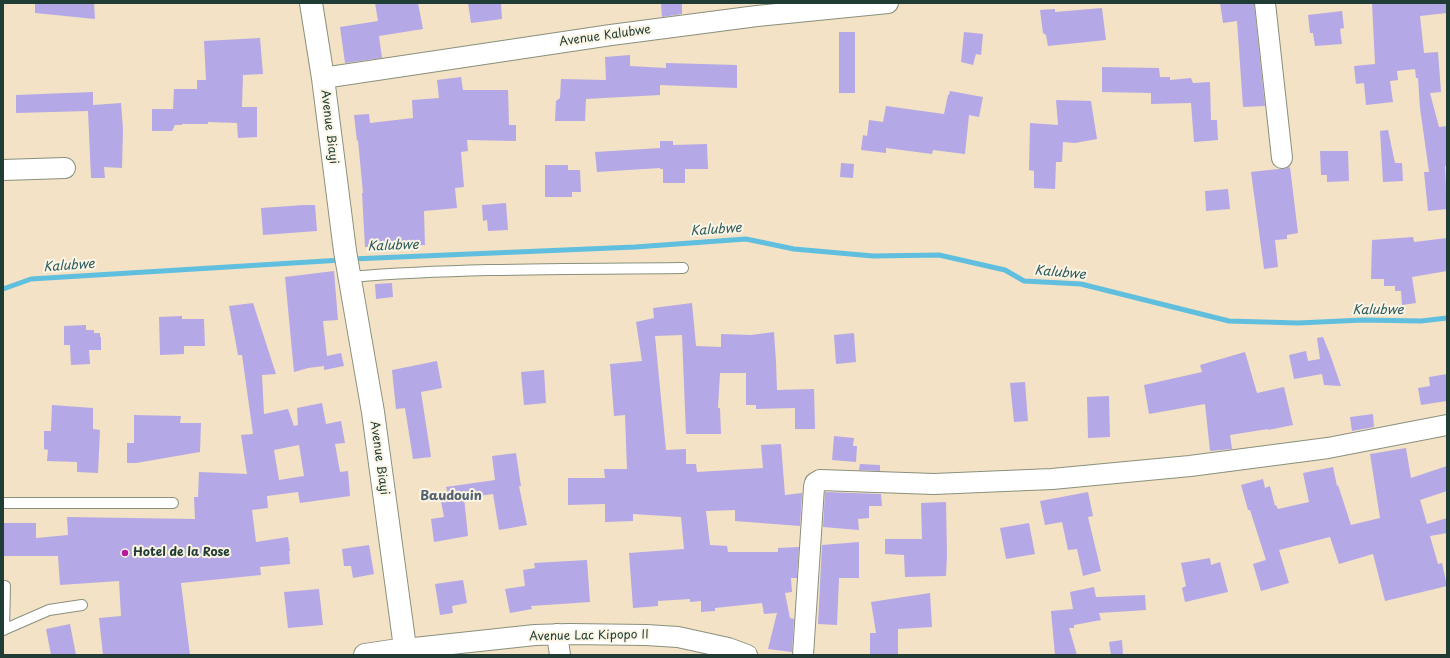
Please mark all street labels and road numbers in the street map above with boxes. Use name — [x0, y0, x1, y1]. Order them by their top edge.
street label: Avenue Kalubwe — [558, 22, 652, 50]
street label: Avenue Biayi — [317, 89, 341, 165]
street label: Avenue Biayi — [367, 420, 391, 496]
street label: Avenue Lac Kipopo II — [529, 628, 649, 644]

